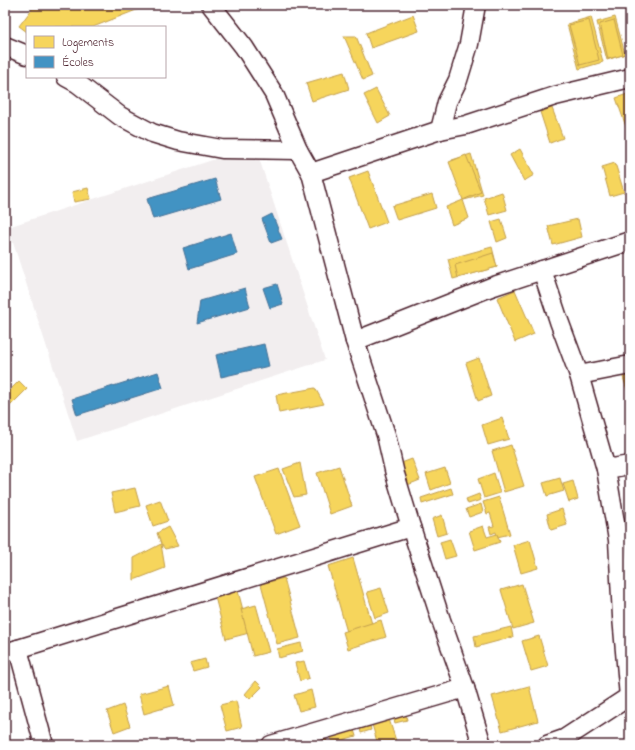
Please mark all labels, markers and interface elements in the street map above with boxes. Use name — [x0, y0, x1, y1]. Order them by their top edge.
legend — [26, 26, 166, 78]
text: Logements — [62, 34, 114, 53]
text: Écoles — [62, 54, 94, 72]

